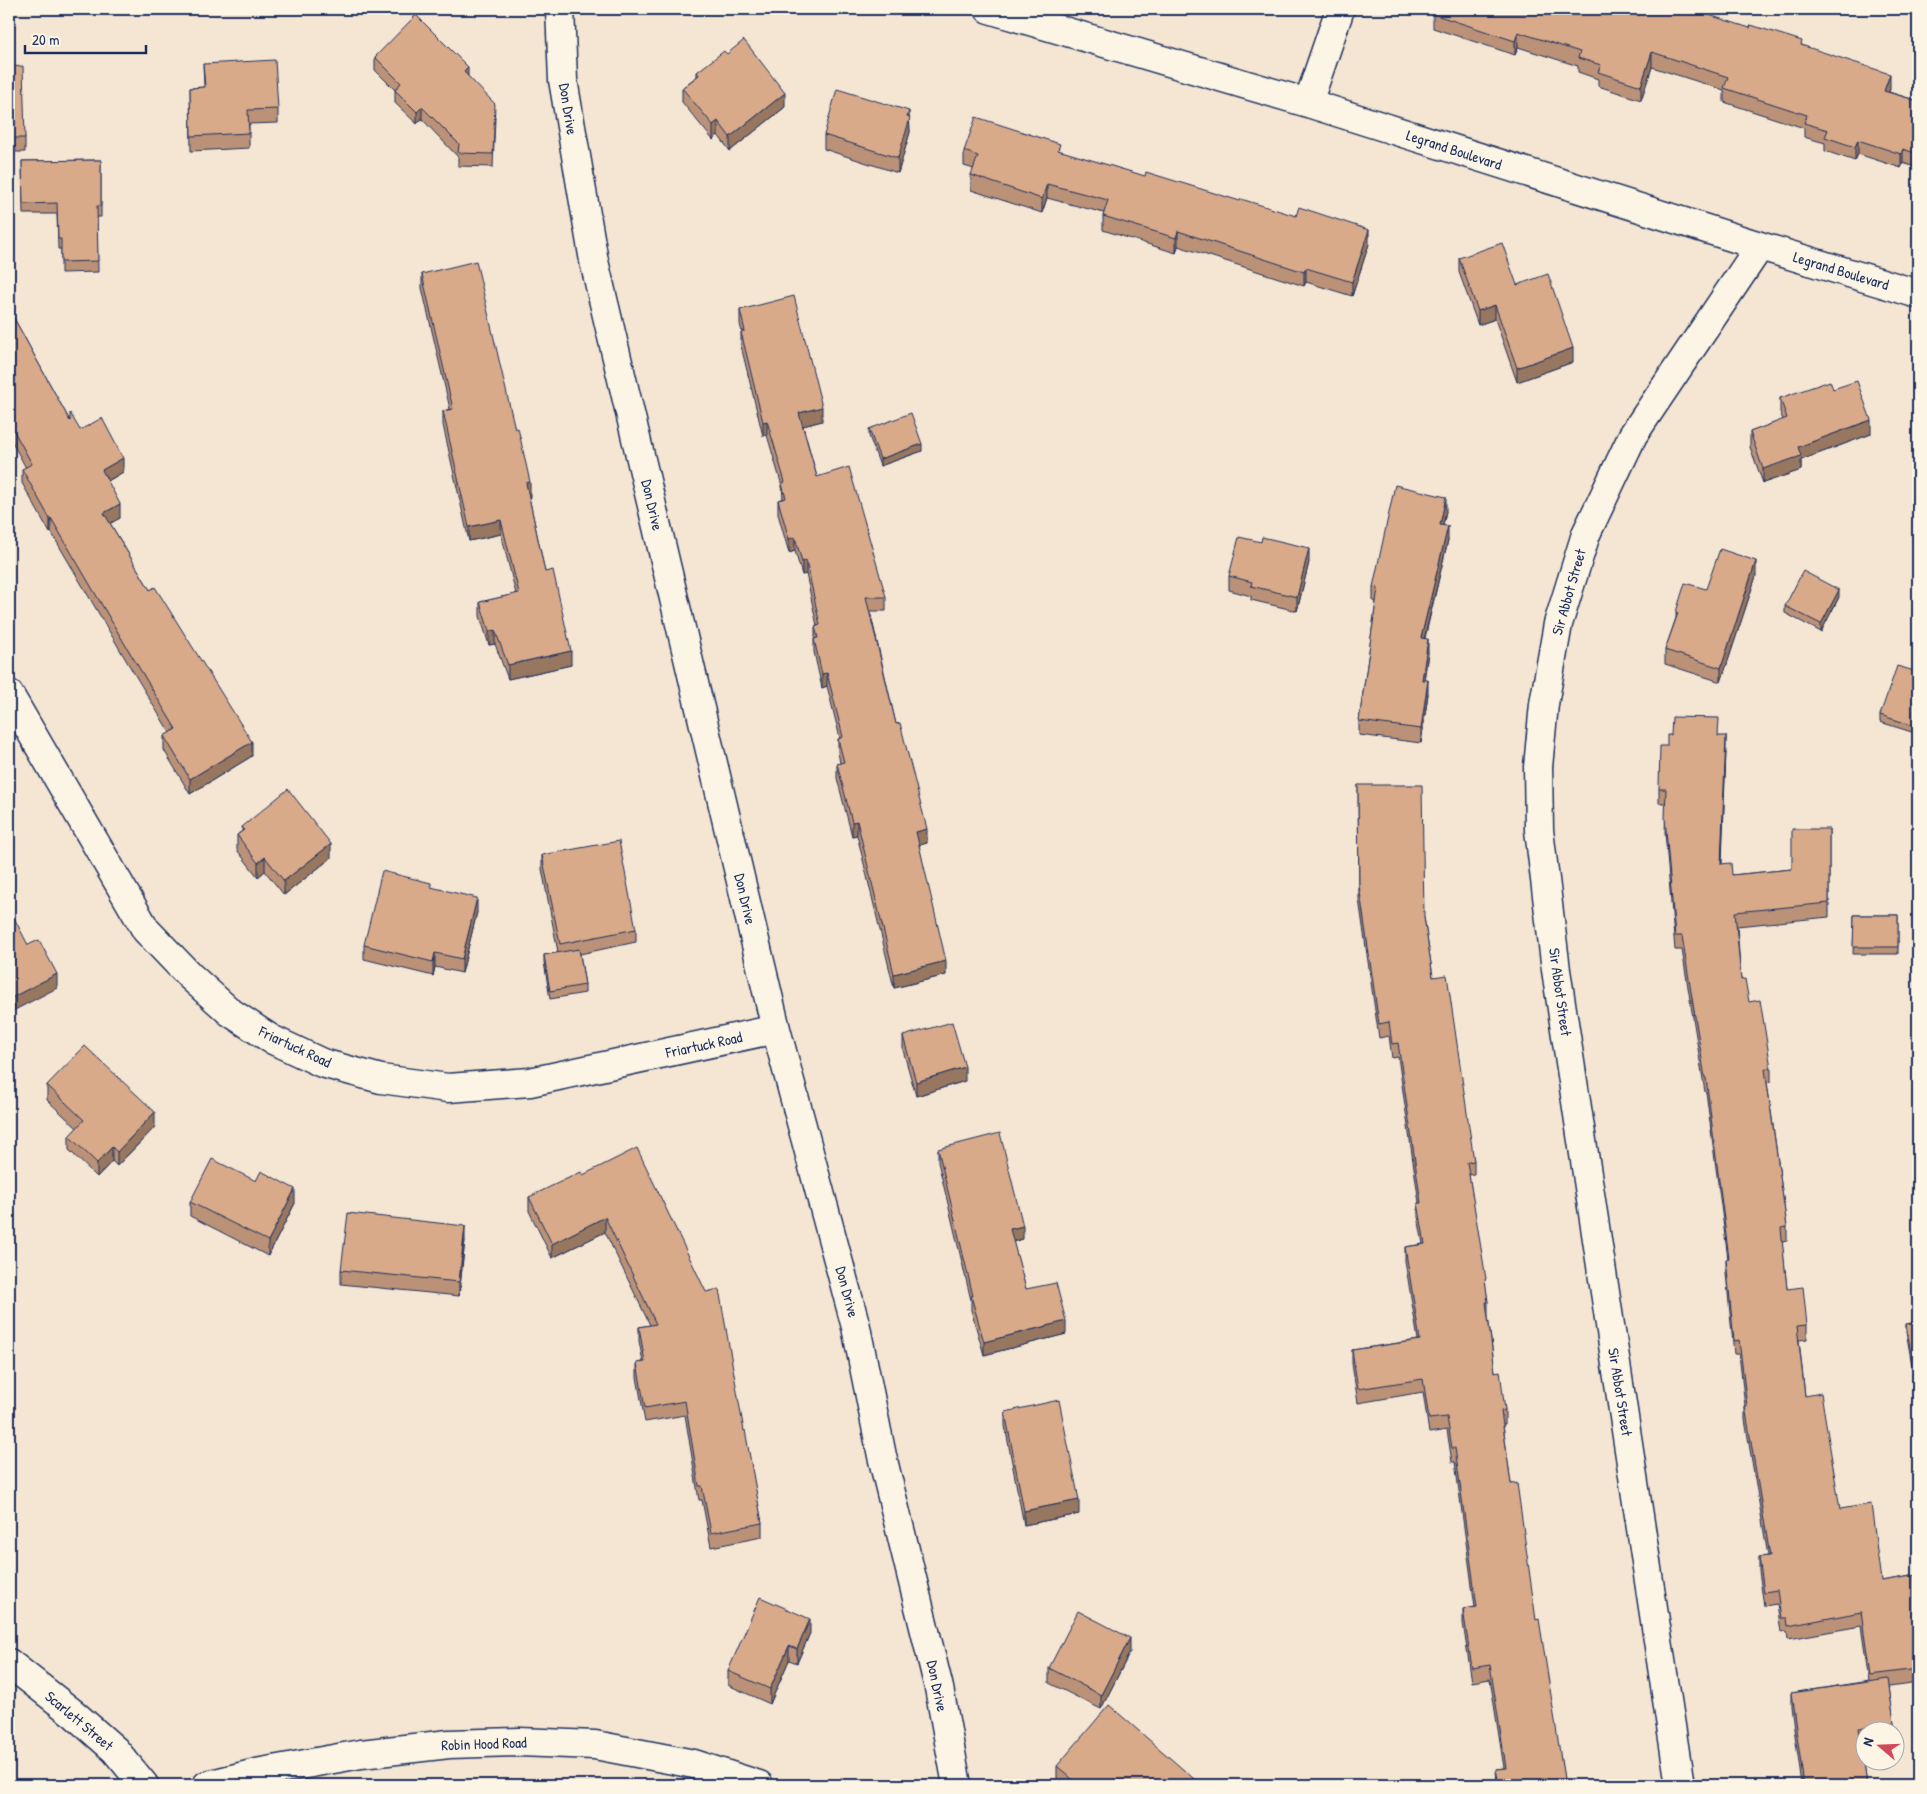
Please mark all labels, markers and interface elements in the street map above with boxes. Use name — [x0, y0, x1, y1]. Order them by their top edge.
scale bar — [25, 22, 146, 54]
text: 20 m — [32, 29, 59, 50]
street label: Don Drive — [554, 82, 583, 136]
street label: Legrand Boulevard — [1404, 124, 1505, 175]
street label: Legrand Boulevard — [1791, 246, 1892, 295]
street label: Don Drive — [636, 477, 669, 532]
street label: Sir Abbot Street — [1546, 546, 1591, 637]
street label: Don Drive — [729, 871, 762, 926]
street label: Sir Abbot Street — [1544, 947, 1577, 1038]
street label: Friartuck Road — [255, 1020, 335, 1073]
street label: Friartuck Road — [663, 1026, 744, 1063]
street label: Don Drive — [831, 1264, 864, 1320]
street label: Sir Abbot Street — [1603, 1346, 1638, 1438]
street label: Don Drive — [922, 1658, 953, 1713]
street label: Scarlett Street — [41, 1686, 119, 1756]
north arrow — [1854, 1722, 1904, 1772]
street label: Robin Hood Road — [441, 1732, 527, 1755]
text: N — [1857, 1734, 1878, 1748]

